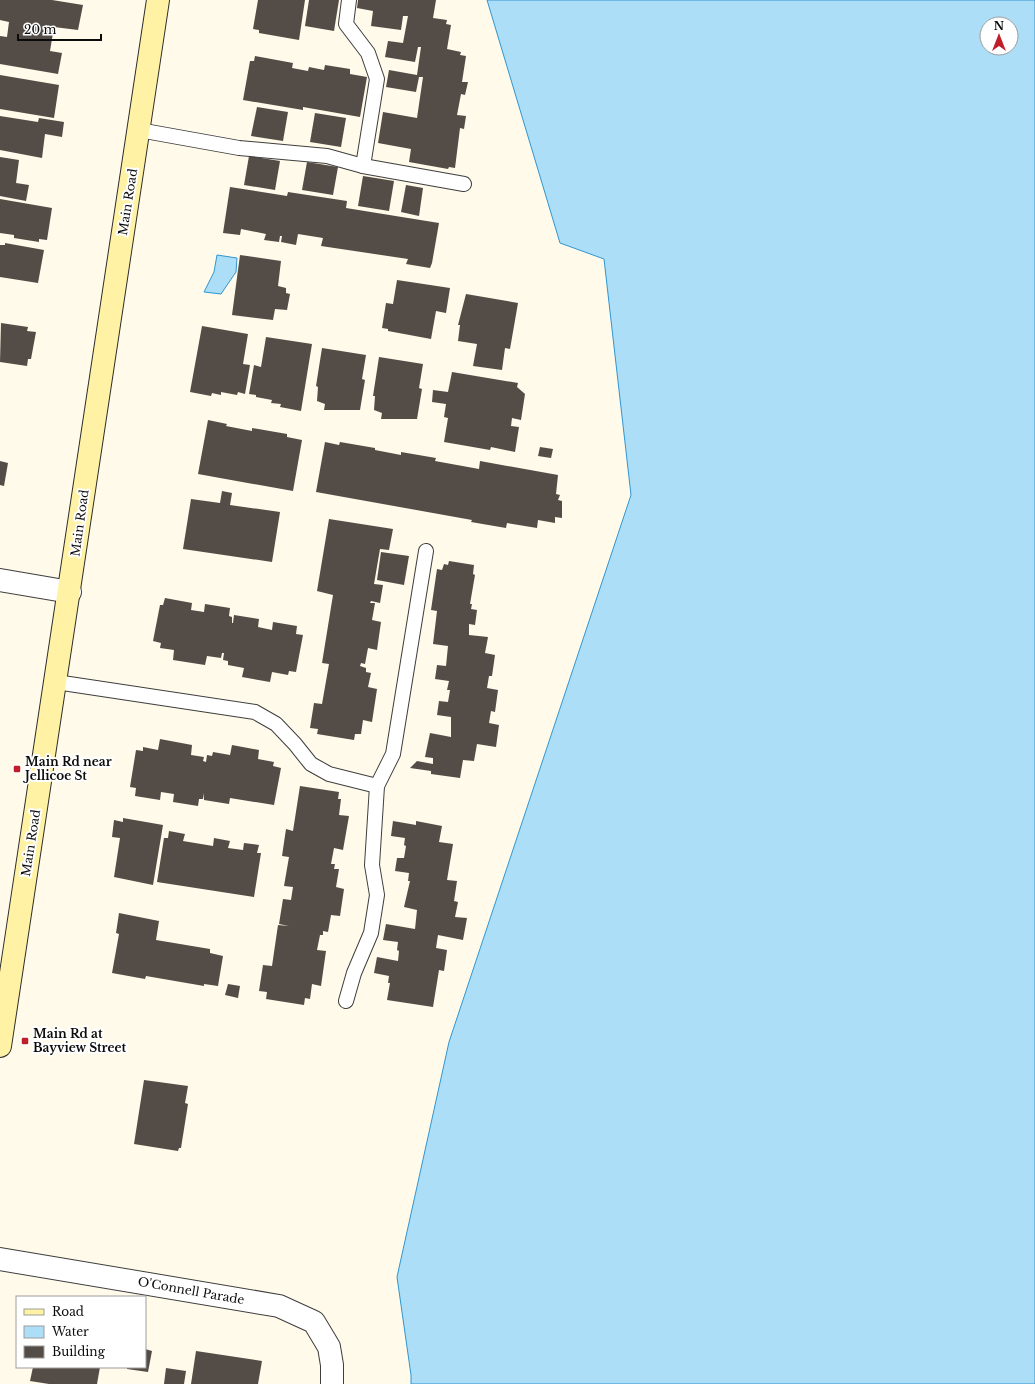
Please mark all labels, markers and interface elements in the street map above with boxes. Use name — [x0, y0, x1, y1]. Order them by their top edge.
scale bar — [18, 16, 101, 42]
north arrow — [979, 16, 1019, 56]
text: N — [994, 19, 1005, 33]
text: 20 m — [24, 22, 56, 37]
street label: Main Road — [115, 167, 140, 236]
street label: Main Road — [67, 488, 92, 557]
place label: Main Rd near Jellicoe St — [22, 754, 112, 783]
marker: Main Rd near Jellicoe St — [12, 764, 22, 774]
street label: Main Road — [18, 808, 43, 877]
place label: Main Rd at Bayview Street — [33, 1026, 127, 1055]
marker: Main Rd at Bayview Street — [20, 1036, 30, 1046]
street label: O'Connell Parade — [137, 1274, 246, 1307]
legend — [16, 1296, 146, 1368]
text: Road — [52, 1304, 84, 1319]
text: Water — [51, 1324, 89, 1339]
text: Building — [52, 1344, 106, 1359]

